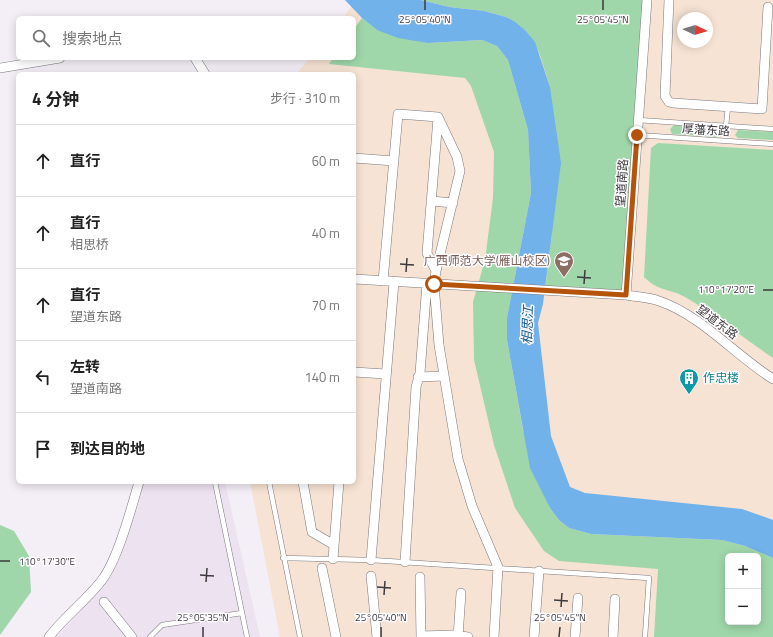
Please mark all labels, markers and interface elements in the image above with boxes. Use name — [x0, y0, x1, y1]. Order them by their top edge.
text: 25°05'40"N — [399, 12, 451, 27]
text: 25°05'45"N — [577, 12, 629, 27]
north arrow — [677, 12, 713, 48]
search box — [16, 16, 356, 60]
icon: search — [30, 27, 52, 49]
text: 搜索地点 — [62, 27, 122, 50]
text: 4 分钟 — [32, 86, 79, 112]
text: 步行 · 310 m — [270, 88, 340, 108]
street label: 厚藩东路 — [681, 118, 731, 141]
route end — [628, 126, 646, 144]
text: 直行 — [70, 149, 100, 172]
icon: ahead — [32, 150, 54, 172]
text: 60 m — [312, 151, 340, 171]
street label: 望道南路 — [610, 158, 633, 208]
text: 直行 — [70, 211, 100, 234]
icon: ahead — [32, 222, 54, 244]
text: 40 m — [312, 223, 340, 243]
text: 相思桥 — [70, 234, 109, 254]
school or university icon: 广西师范大学(雁山校区) — [553, 250, 575, 278]
place label: 广西师范大学(雁山校区) — [424, 251, 550, 270]
route start — [425, 275, 443, 293]
text: 110°17'20"E — [698, 282, 755, 297]
text: 直行 — [70, 283, 100, 306]
icon: ahead — [32, 294, 54, 316]
text: 70 m — [312, 295, 340, 315]
street label: 望道东路 — [692, 300, 742, 344]
water label: 相思江 — [516, 303, 538, 345]
text: 望道东路 — [70, 306, 122, 326]
text: 左转 — [70, 355, 100, 378]
icon: left — [32, 366, 54, 388]
text: 140 m — [304, 367, 340, 387]
building icon: 作忠楼 — [678, 367, 700, 395]
place label: 作忠楼 — [703, 368, 739, 387]
text: 望道南路 — [70, 378, 122, 398]
text: 到达目的地 — [70, 437, 145, 460]
icon: arrive — [32, 438, 54, 460]
map controls — [725, 553, 761, 625]
button: + — [725, 553, 761, 589]
text: 110°17'30"E — [19, 554, 76, 569]
button: − — [725, 589, 761, 625]
text: 25°05'35"N — [177, 610, 229, 625]
text: 25°05'40"N — [355, 610, 407, 625]
text: 25°05'45"N — [534, 610, 586, 625]

